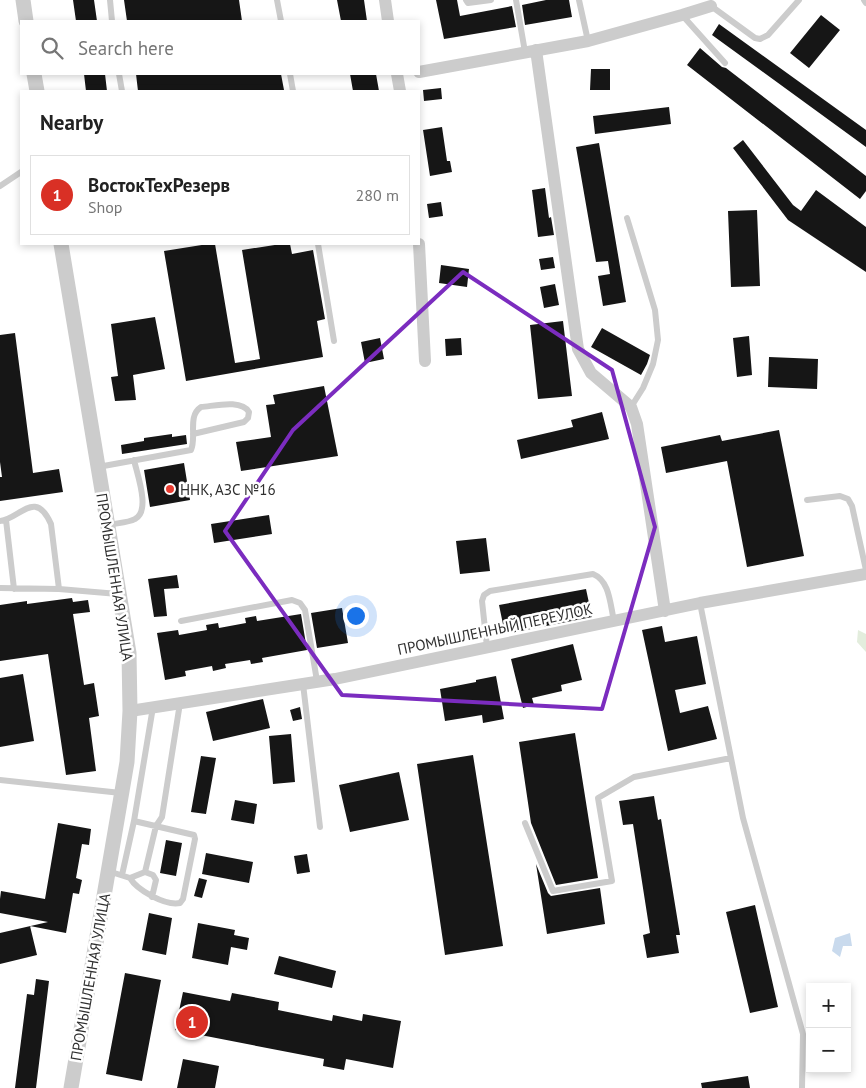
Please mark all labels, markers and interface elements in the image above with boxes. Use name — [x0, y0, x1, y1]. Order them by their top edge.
search box — [20, 20, 420, 75]
icon: search — [38, 34, 66, 62]
text: Search here — [78, 36, 174, 60]
text: Nearby — [40, 109, 103, 136]
text: ВостокТехРезерв — [88, 173, 230, 197]
text: 1 — [52, 185, 62, 205]
text: 280 m — [356, 185, 399, 205]
text: Shop — [88, 197, 122, 217]
place label: ННК, АЗС №16 — [180, 480, 276, 499]
marker: ННК, АЗС №16 — [164, 483, 176, 495]
street label: ПРОМЫШЛЕННАЯ УЛИЦА — [92, 492, 138, 663]
street label: ПРОМЫШЛЕННЫЙ ПЕРЕУЛОК — [396, 599, 594, 659]
your location — [343, 603, 369, 629]
street label: ПРОМЫШЛЕННАЯ УЛИЦА — [66, 892, 114, 1062]
map controls — [806, 983, 851, 1073]
button: + — [806, 983, 851, 1028]
pin: 1 — [176, 1003, 208, 1041]
button: − — [806, 1028, 851, 1073]

